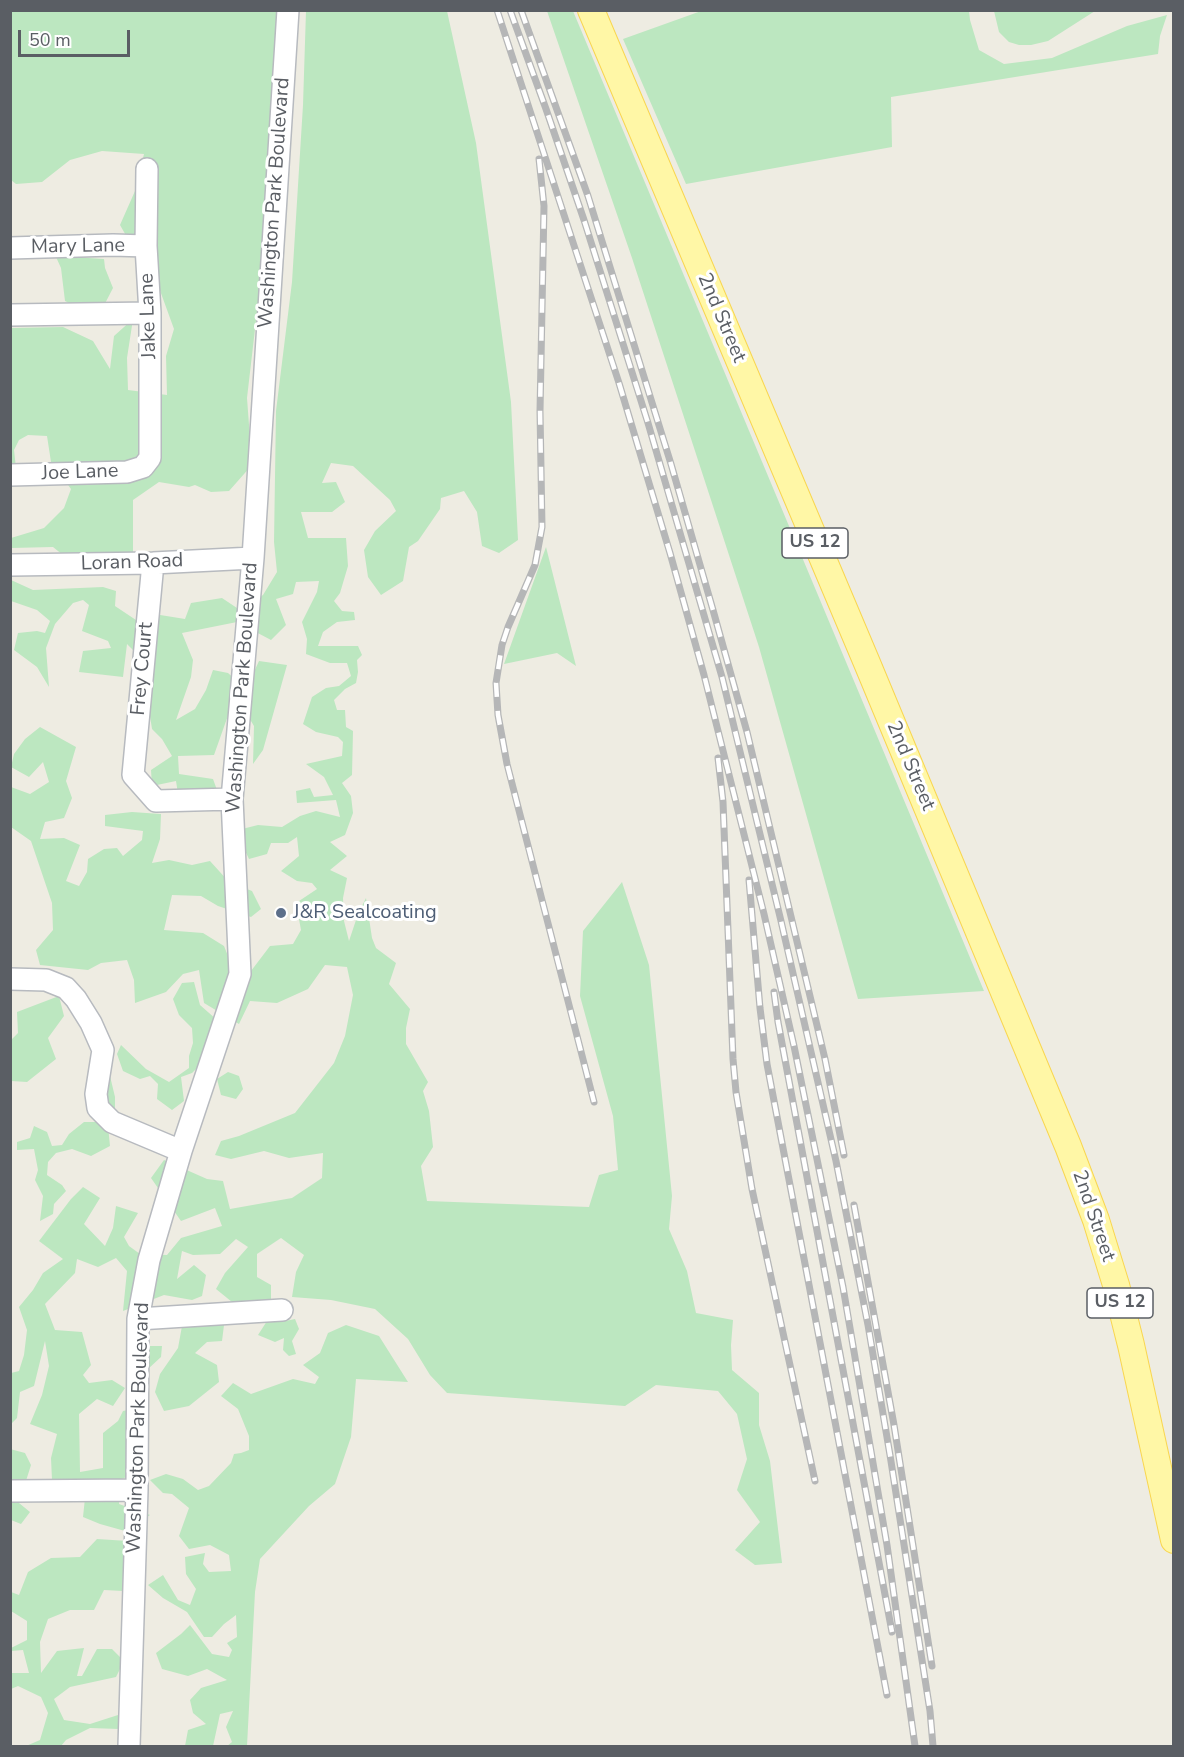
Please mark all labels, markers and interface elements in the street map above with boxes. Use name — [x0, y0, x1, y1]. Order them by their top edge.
scale bar — [21, 18, 134, 56]
text: 50 m — [29, 28, 71, 52]
street label: Washington Park Boulevard — [254, 77, 296, 329]
street label: Mary Lane — [31, 234, 125, 260]
street label: 2nd Street — [691, 270, 751, 366]
street label: Jake Lane — [136, 273, 162, 359]
street label: Joe Lane — [41, 460, 119, 486]
road number: US 12 — [782, 528, 848, 558]
street label: Loran Road — [80, 549, 184, 577]
street label: Washington Park Boulevard — [222, 562, 264, 814]
street label: Frey Court — [127, 621, 159, 717]
street label: 2nd Street — [880, 718, 940, 814]
place label: J&R Sealcoating — [293, 901, 437, 925]
marker: J&R Sealcoating — [274, 906, 288, 920]
street label: 2nd Street — [1066, 1167, 1120, 1265]
road number: US 12 — [1087, 1288, 1153, 1318]
street label: Washington Park Boulevard — [123, 1302, 155, 1554]

